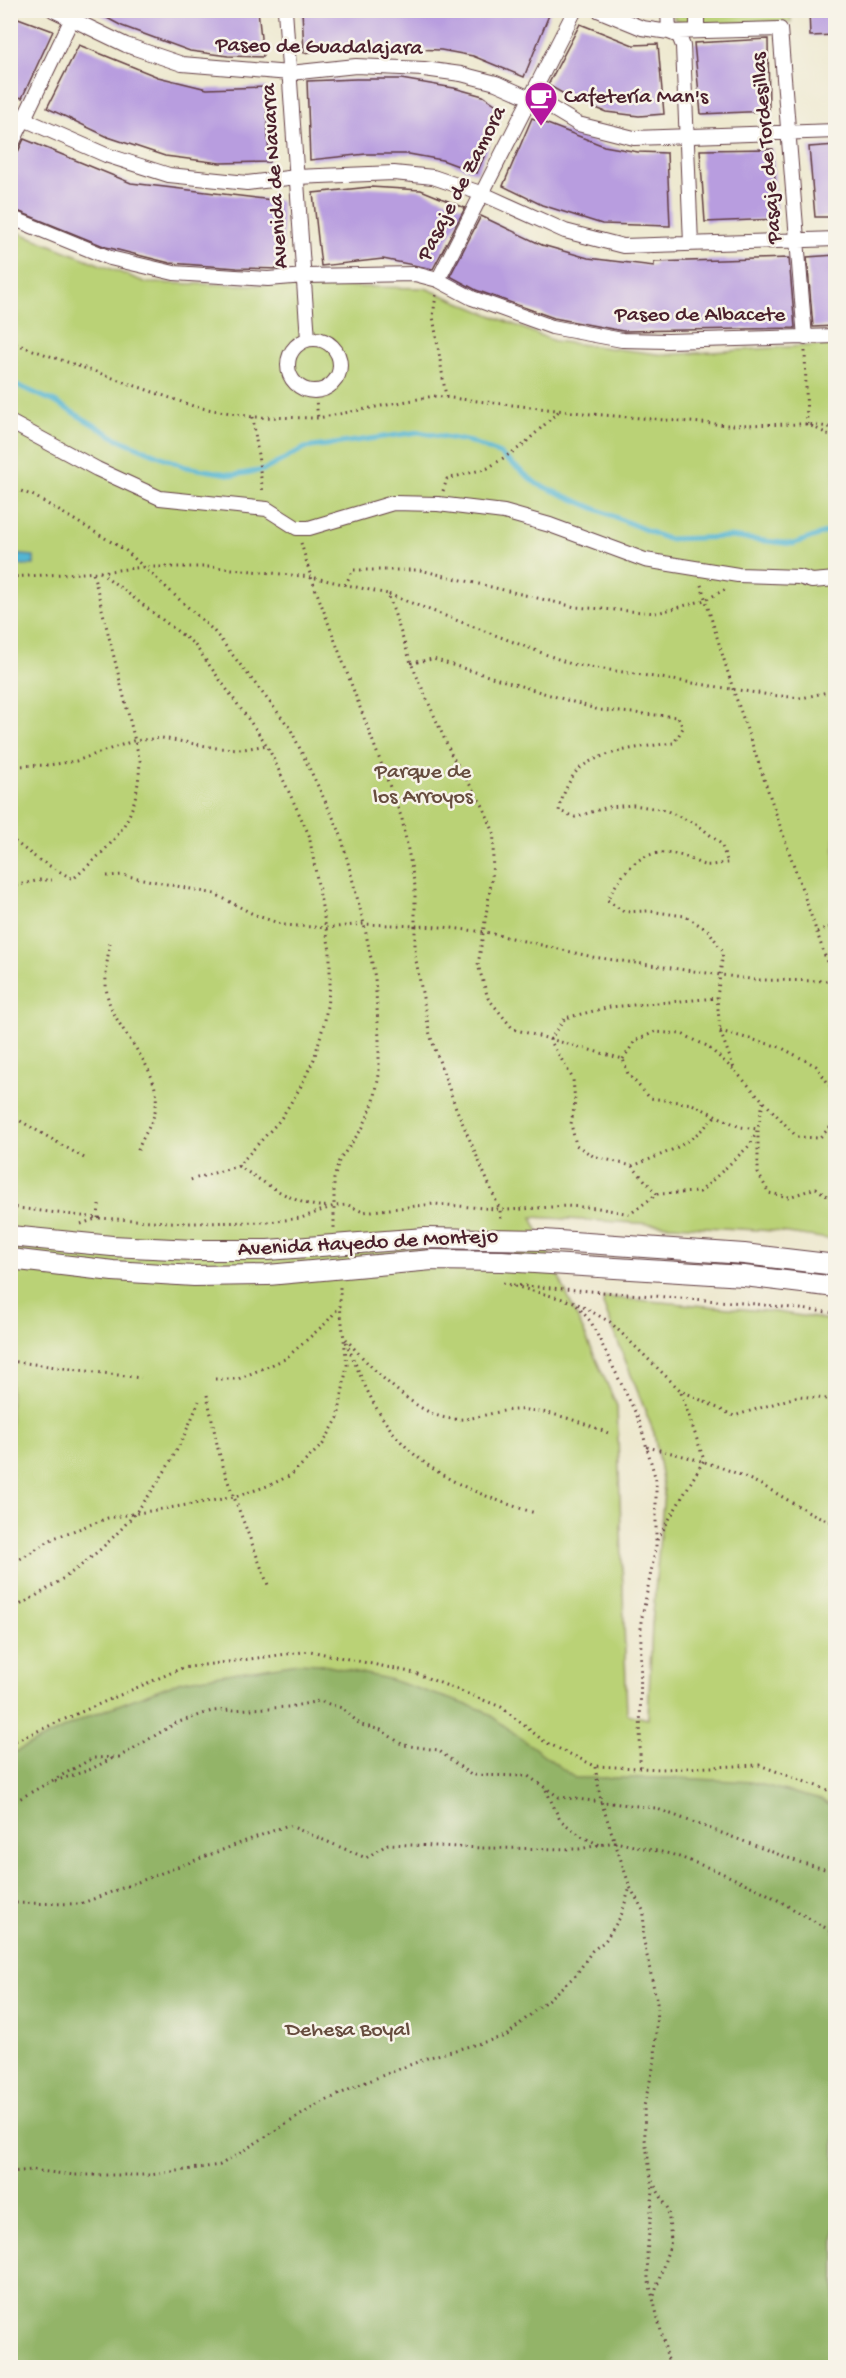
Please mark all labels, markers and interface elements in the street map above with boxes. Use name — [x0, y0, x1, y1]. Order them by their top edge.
street label: Paseo de Guadalajara — [214, 33, 424, 63]
street label: Pasaje de Tordesillas — [747, 50, 789, 246]
cafe icon: Cafetería Man's — [523, 80, 559, 127]
street label: Avenida de Navarra — [257, 82, 295, 269]
place label: Cafetería Man's — [564, 85, 709, 111]
street label: Pasaje de Zamora — [412, 101, 514, 267]
street label: Paseo de Albacete — [614, 303, 786, 329]
park label: Parque de los Arroyos — [373, 760, 474, 811]
street label: Avenida Hayedo de Montejo — [237, 1224, 499, 1264]
park label: Dehesa Boyal — [284, 2018, 411, 2044]

